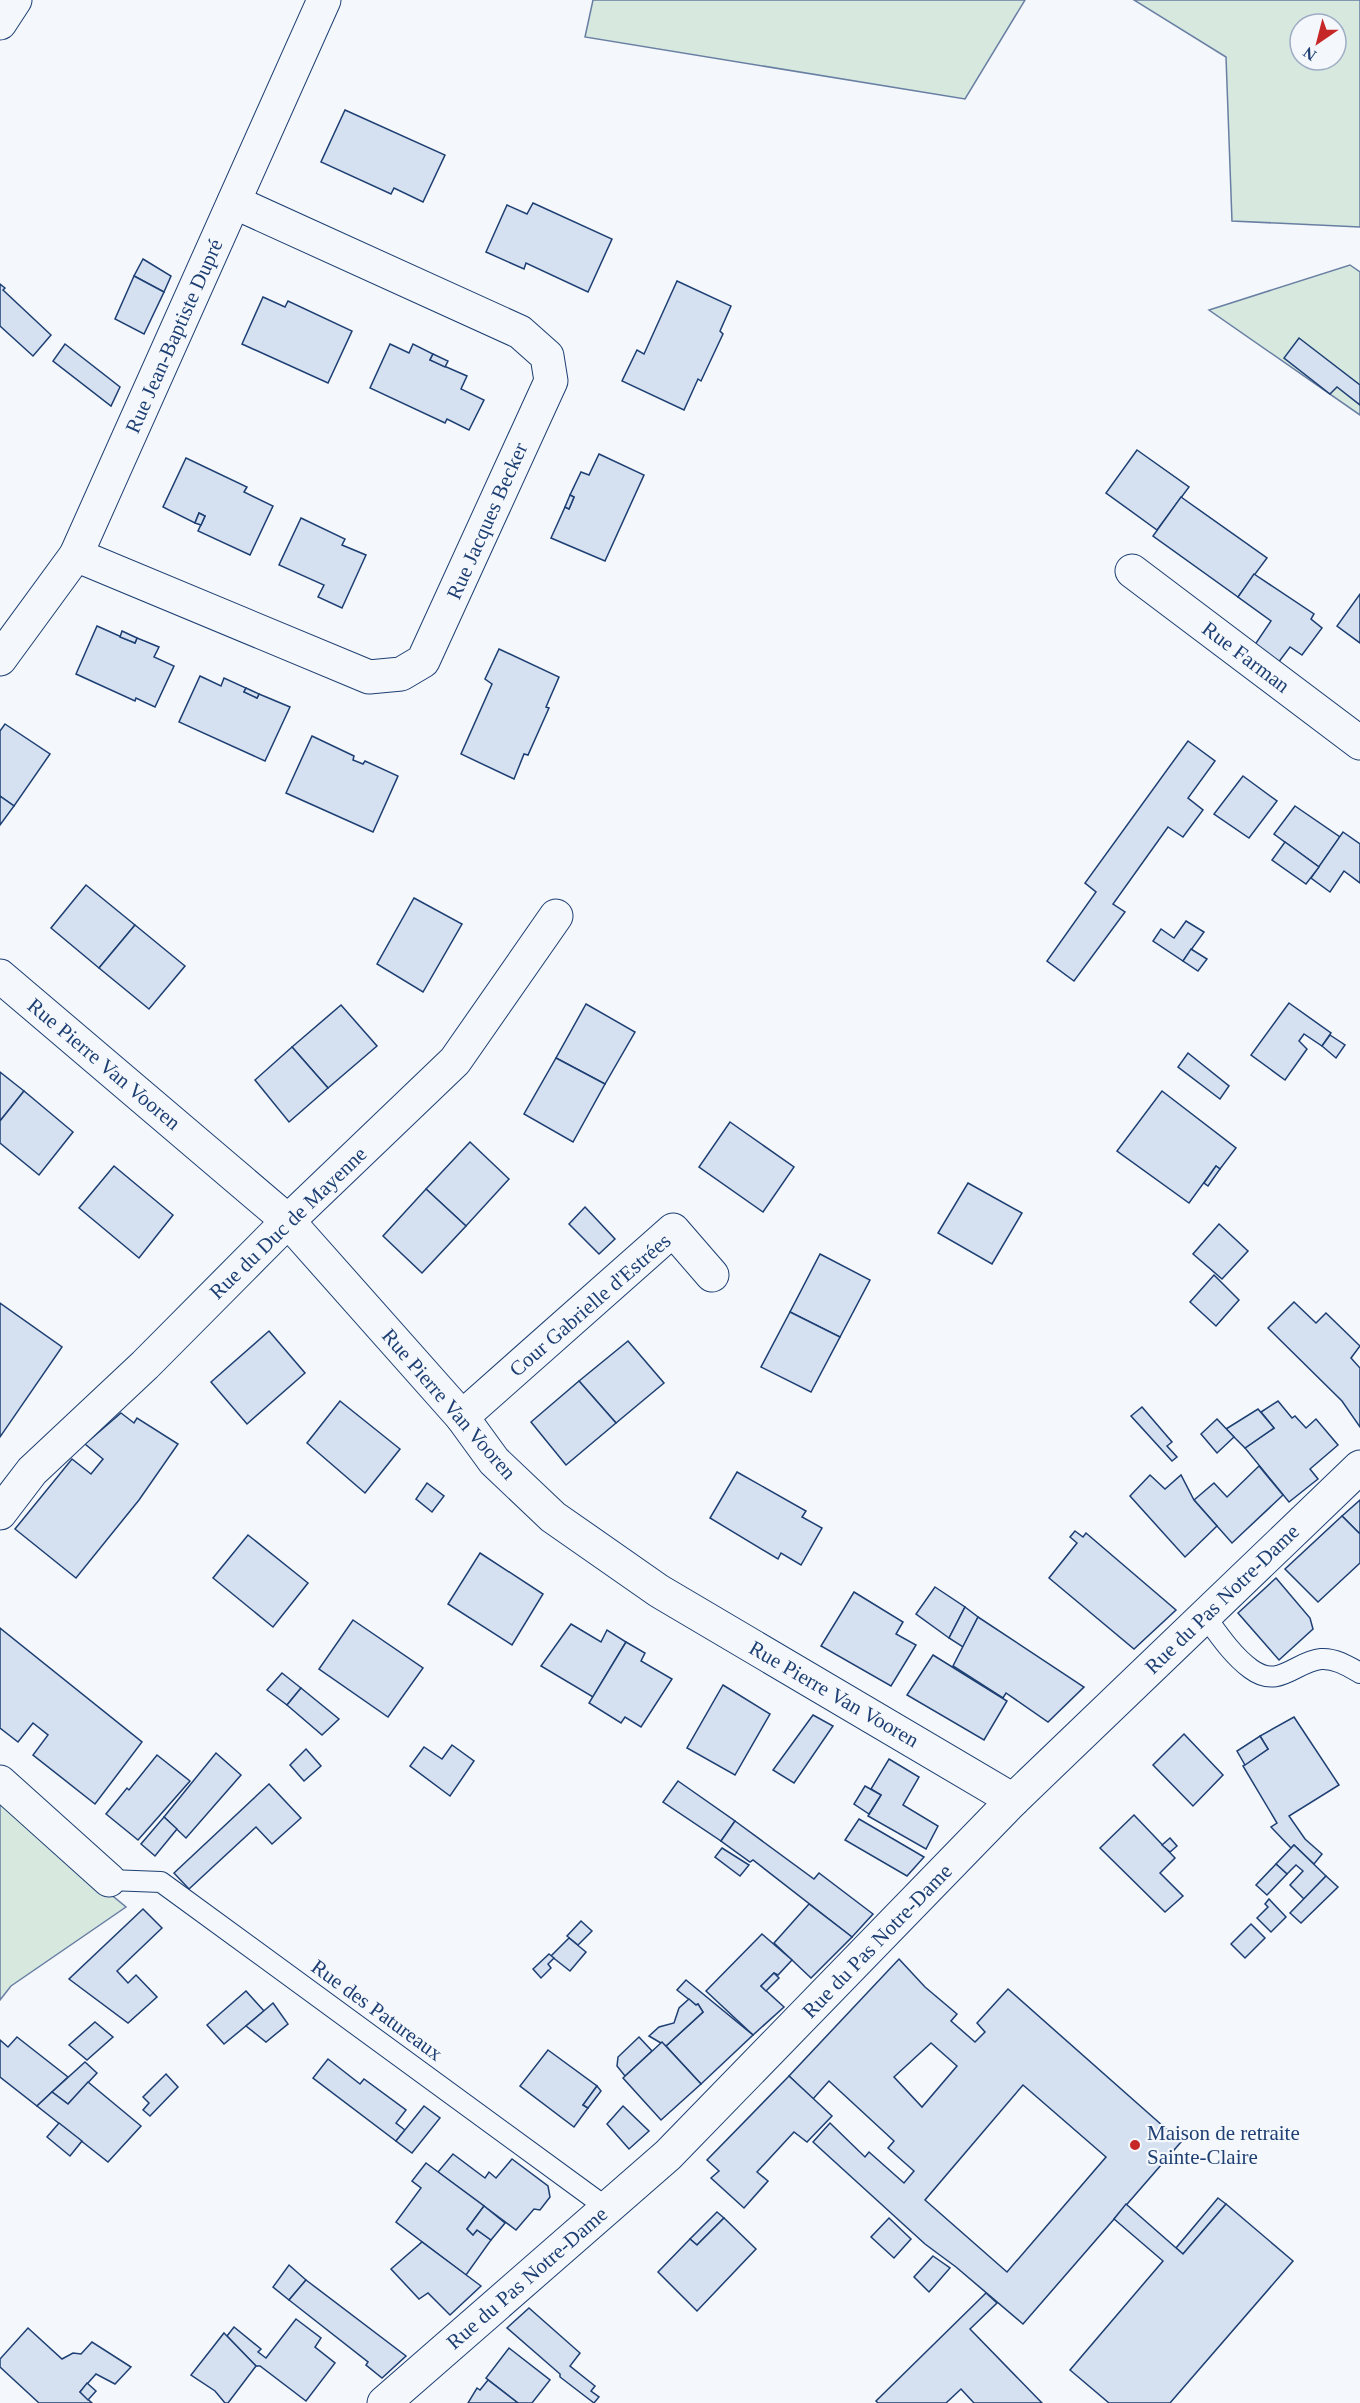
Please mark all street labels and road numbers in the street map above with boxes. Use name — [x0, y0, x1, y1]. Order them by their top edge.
street label: Rue Jean-Baptiste Dupré — [120, 235, 228, 437]
street label: Rue Jacques Becker — [442, 439, 532, 603]
street label: Rue Farman — [1198, 616, 1295, 698]
street label: Rue Pierre Van Vooren — [23, 993, 186, 1135]
street label: Rue du Duc de Mayenne — [205, 1142, 371, 1304]
street label: Cour Gabrielle d'Estrées — [505, 1229, 675, 1381]
street label: Rue Pierre Van Vooren — [377, 1324, 521, 1485]
street label: Rue du Pas Notre-Dame — [1140, 1519, 1304, 1679]
street label: Rue Pierre Van Vooren — [745, 1636, 924, 1753]
street label: Rue du Pas Notre-Dame — [797, 1859, 957, 2023]
street label: Rue des Patureaux — [307, 1954, 448, 2066]
street label: Rue du Pas Notre-Dame — [442, 2202, 612, 2354]

